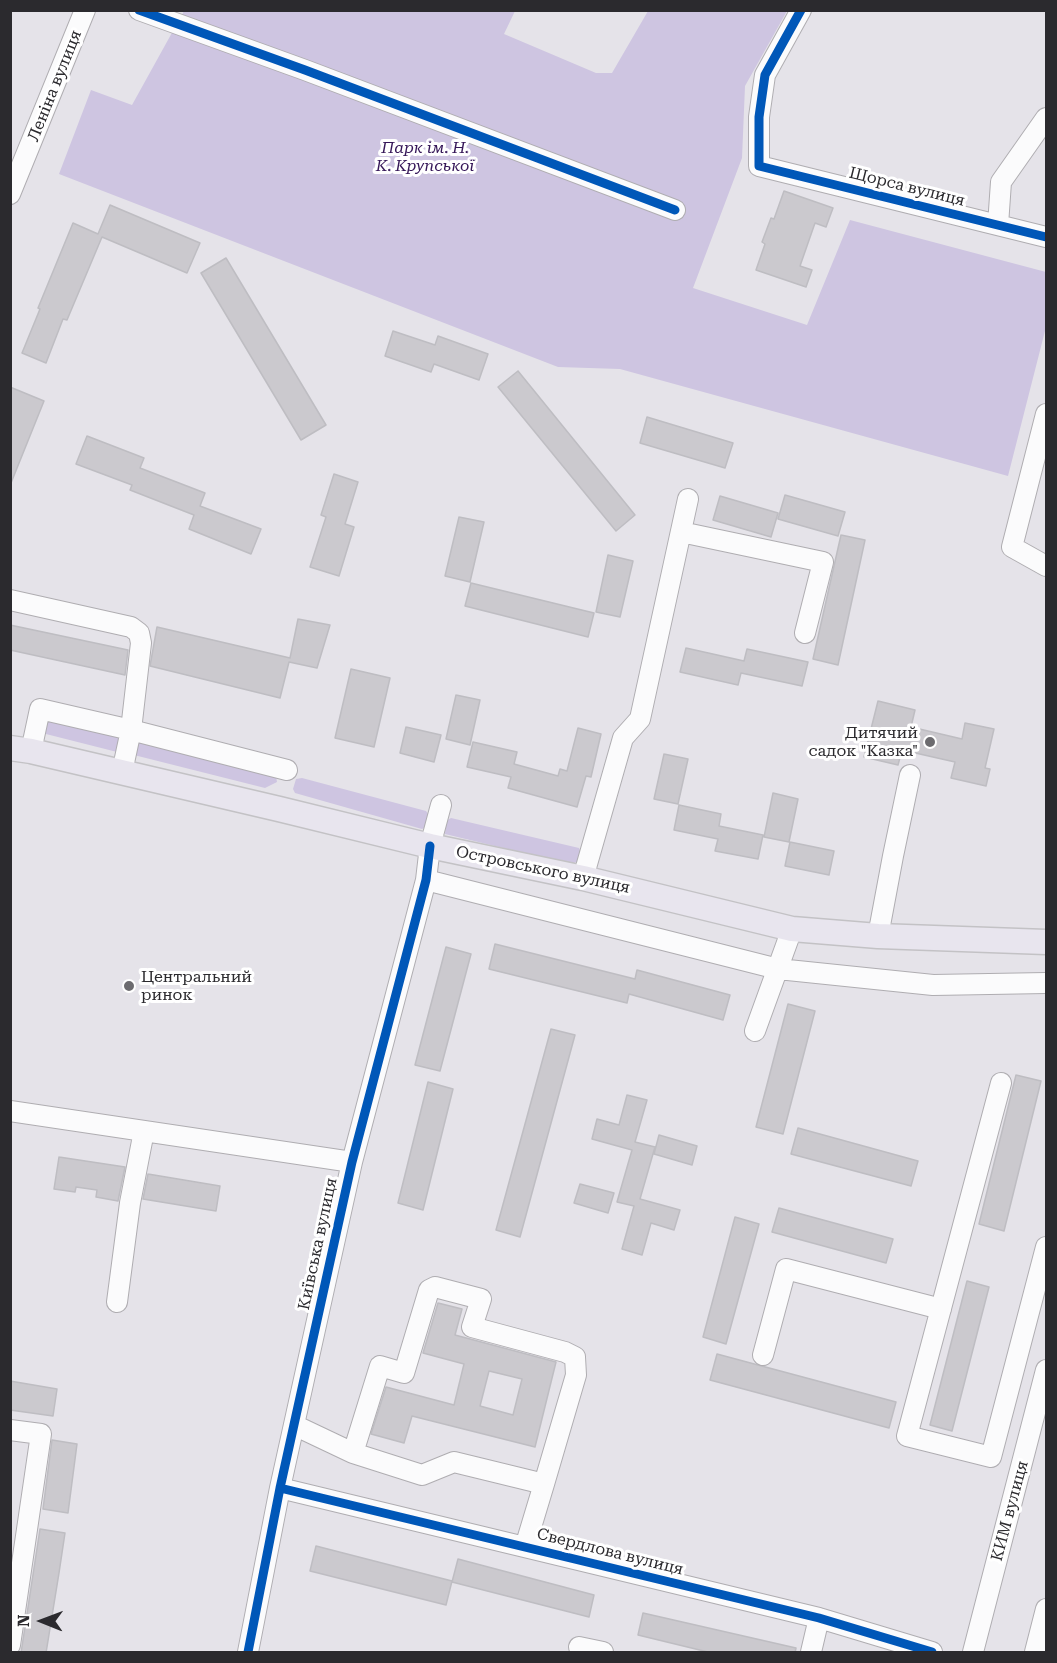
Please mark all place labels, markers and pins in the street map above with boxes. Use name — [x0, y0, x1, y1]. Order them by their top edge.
place label: Дитячий садок "Казка" — [809, 723, 918, 761]
marker: Дитячий садок "Казка" — [923, 735, 937, 749]
place label: Центральний ринок — [141, 967, 252, 1005]
marker: Центральний ринок — [122, 979, 136, 993]

